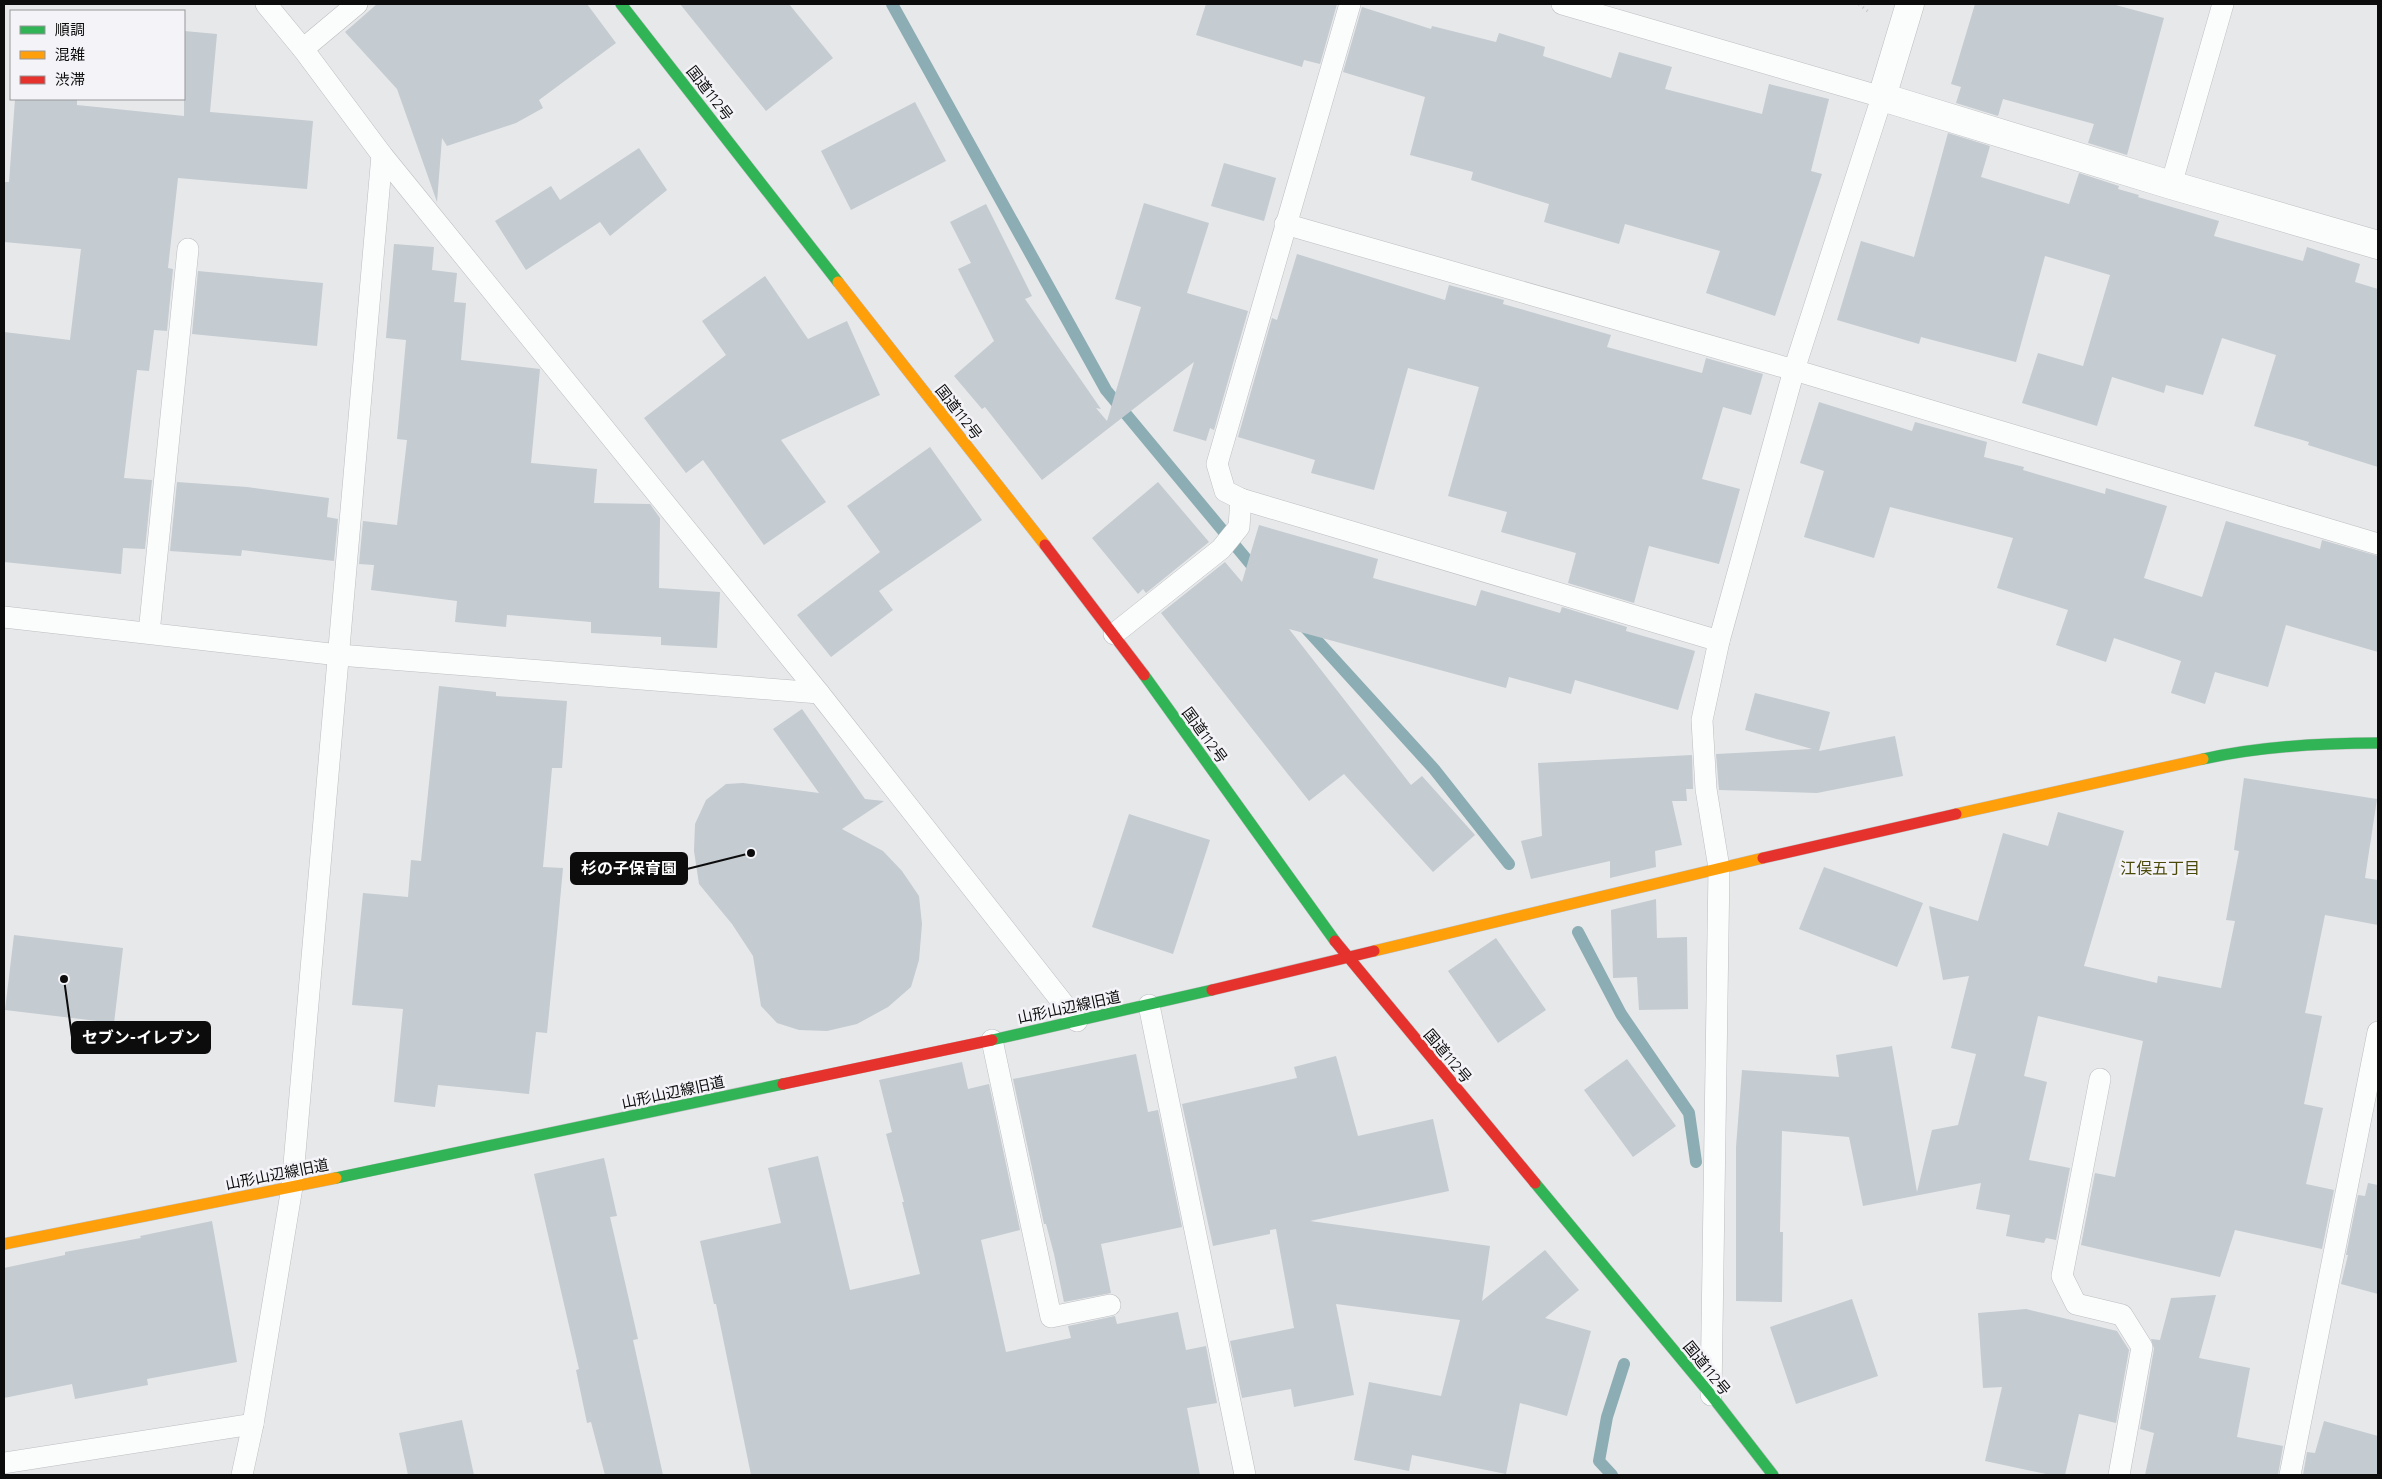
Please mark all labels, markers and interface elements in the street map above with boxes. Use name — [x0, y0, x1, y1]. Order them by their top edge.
legend — [10, 10, 185, 100]
text: 順調 — [55, 20, 85, 39]
text: 混雑 — [55, 45, 85, 64]
street label: 国道112号 — [683, 62, 737, 124]
text: 渋滞 — [55, 70, 85, 89]
street label: 国道112号 — [932, 381, 986, 443]
street label: 国道112号 — [1178, 703, 1232, 767]
callout: 杉の子保育園 — [571, 853, 687, 884]
text: 杉の子保育園 — [581, 858, 677, 878]
district label: 江俣五丁目 — [2120, 858, 2200, 878]
street label: 山形山辺線旧道 — [1016, 987, 1122, 1027]
callout: セブン-イレブン — [72, 1022, 210, 1053]
street label: 国道112号 — [1420, 1025, 1476, 1087]
text: セブン-イレブン — [82, 1027, 200, 1047]
street label: 山形山辺線旧道 — [620, 1072, 726, 1112]
street label: 山形山辺線旧道 — [224, 1155, 330, 1193]
street label: 国道112号 — [1679, 1337, 1735, 1399]

